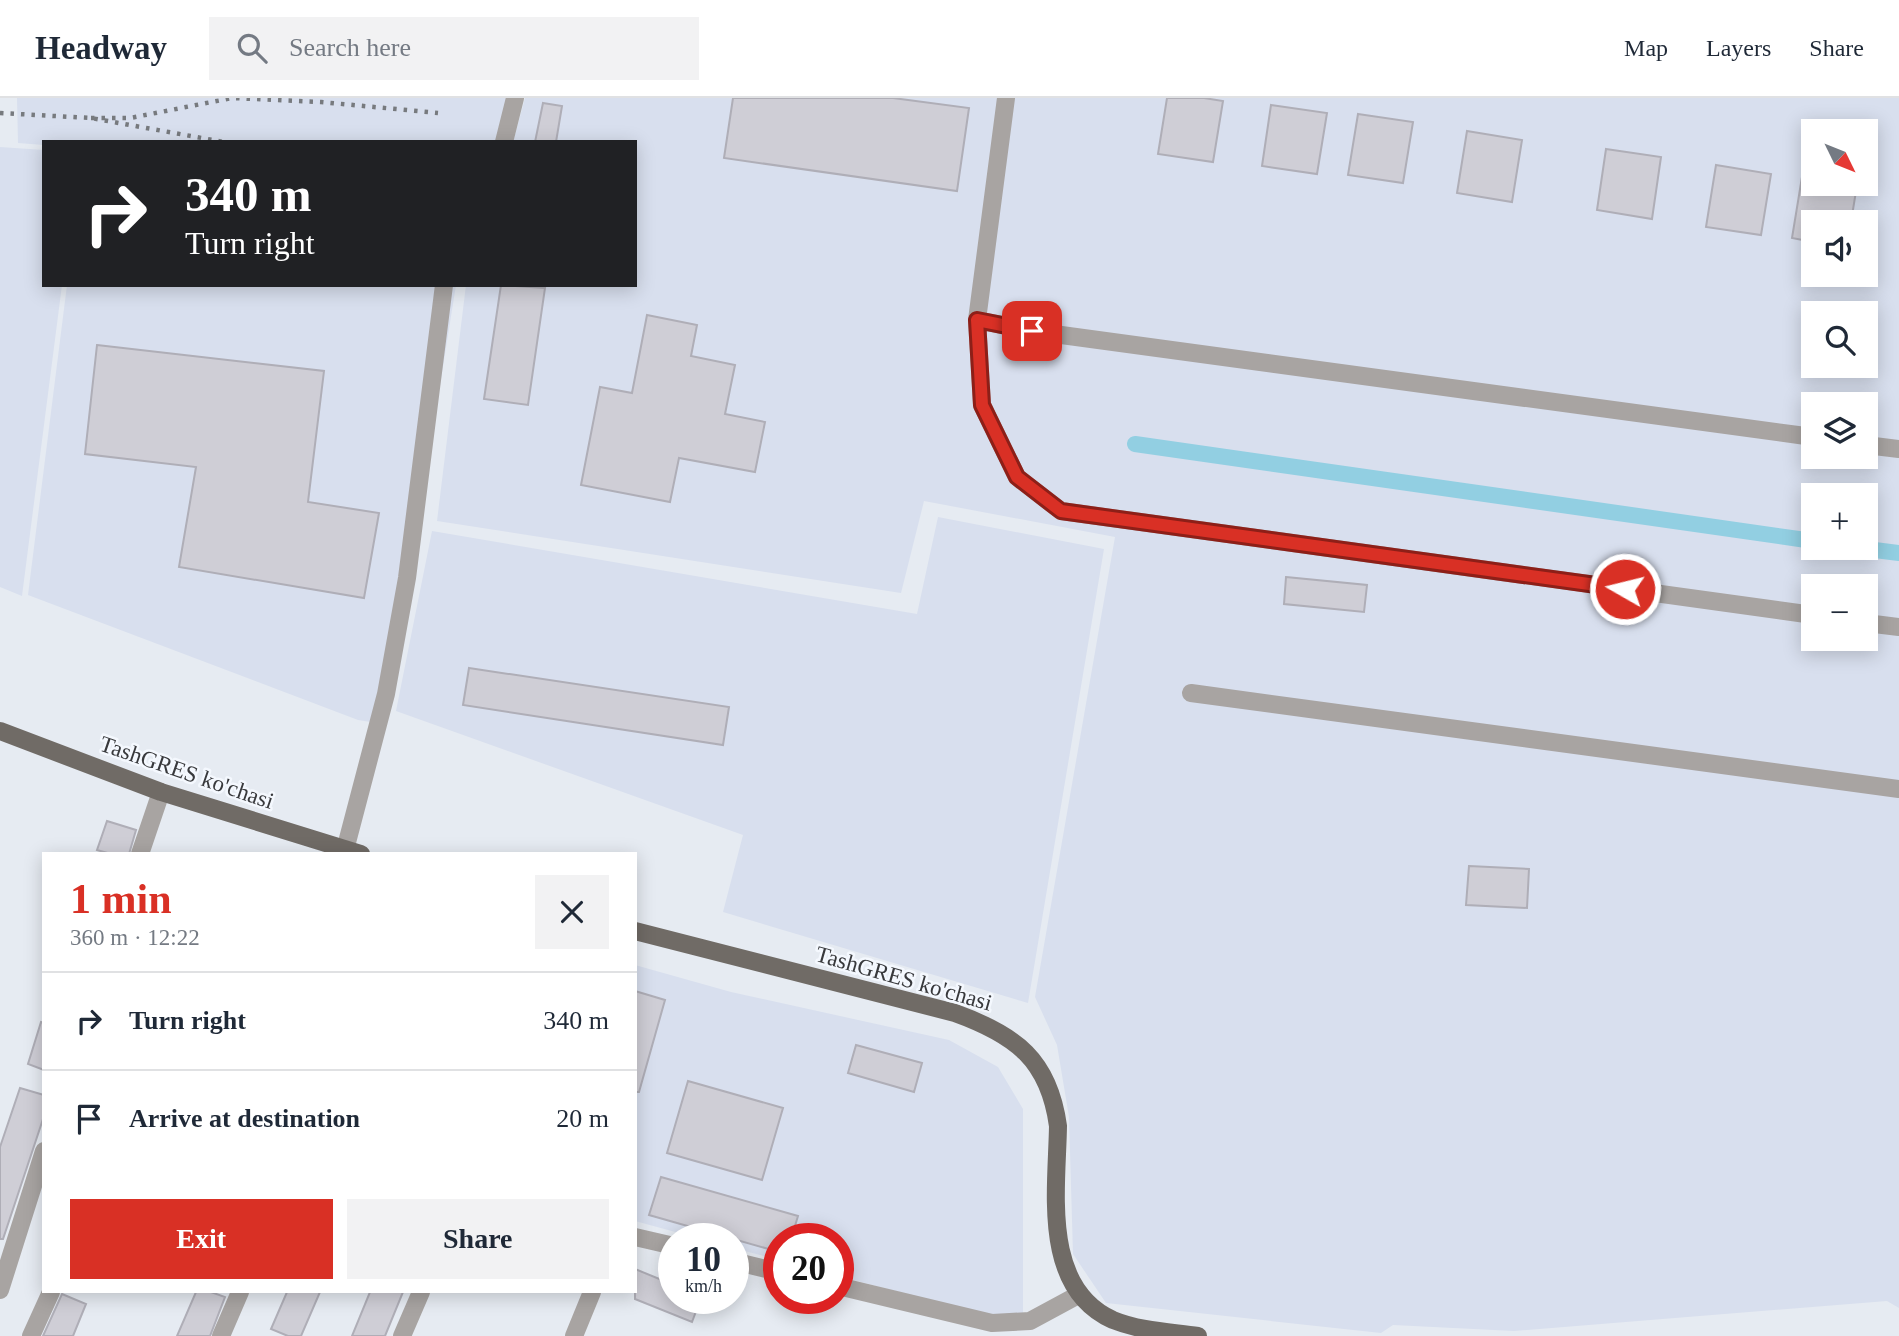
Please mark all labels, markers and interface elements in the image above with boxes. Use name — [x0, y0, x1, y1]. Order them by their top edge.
search box — [209, 17, 699, 80]
icon: search — [233, 29, 271, 67]
text: Headway — [35, 30, 167, 66]
text: Search here — [289, 33, 411, 62]
text: Map — [1624, 35, 1668, 61]
text: Layers — [1706, 35, 1771, 61]
text: Share — [1809, 35, 1864, 61]
north arrow — [1801, 119, 1878, 196]
map controls — [1801, 119, 1878, 651]
text: 340 m — [185, 167, 312, 222]
icon: right — [70, 168, 161, 259]
button: sound — [1801, 210, 1878, 287]
text: Turn right — [185, 225, 315, 261]
pin — [1002, 301, 1062, 361]
button: search — [1801, 301, 1878, 378]
icon: arrive — [1013, 312, 1051, 350]
button: layers — [1801, 392, 1878, 469]
button: + — [1801, 483, 1878, 560]
position arrow — [1588, 552, 1662, 626]
button: − — [1801, 574, 1878, 651]
street label: TashGRES ko'chasi — [97, 731, 277, 814]
button: close — [535, 875, 609, 949]
text: 1 min — [70, 876, 172, 922]
text: 360 m · 12:22 — [70, 925, 200, 950]
street label: TashGRES ko'chasi — [813, 941, 995, 1016]
icon: right — [70, 1002, 108, 1040]
text: Turn right — [129, 1006, 246, 1035]
text: 340 m — [543, 1006, 609, 1035]
icon: arrive — [70, 1100, 108, 1138]
text: Arrive at destination — [129, 1104, 360, 1133]
text: 20 m — [556, 1104, 609, 1133]
button: Exit — [70, 1199, 333, 1279]
button: Share — [347, 1199, 609, 1279]
speed limit sign: 20 — [763, 1223, 854, 1314]
text: 10 — [686, 1240, 721, 1279]
text: km/h — [685, 1276, 722, 1296]

